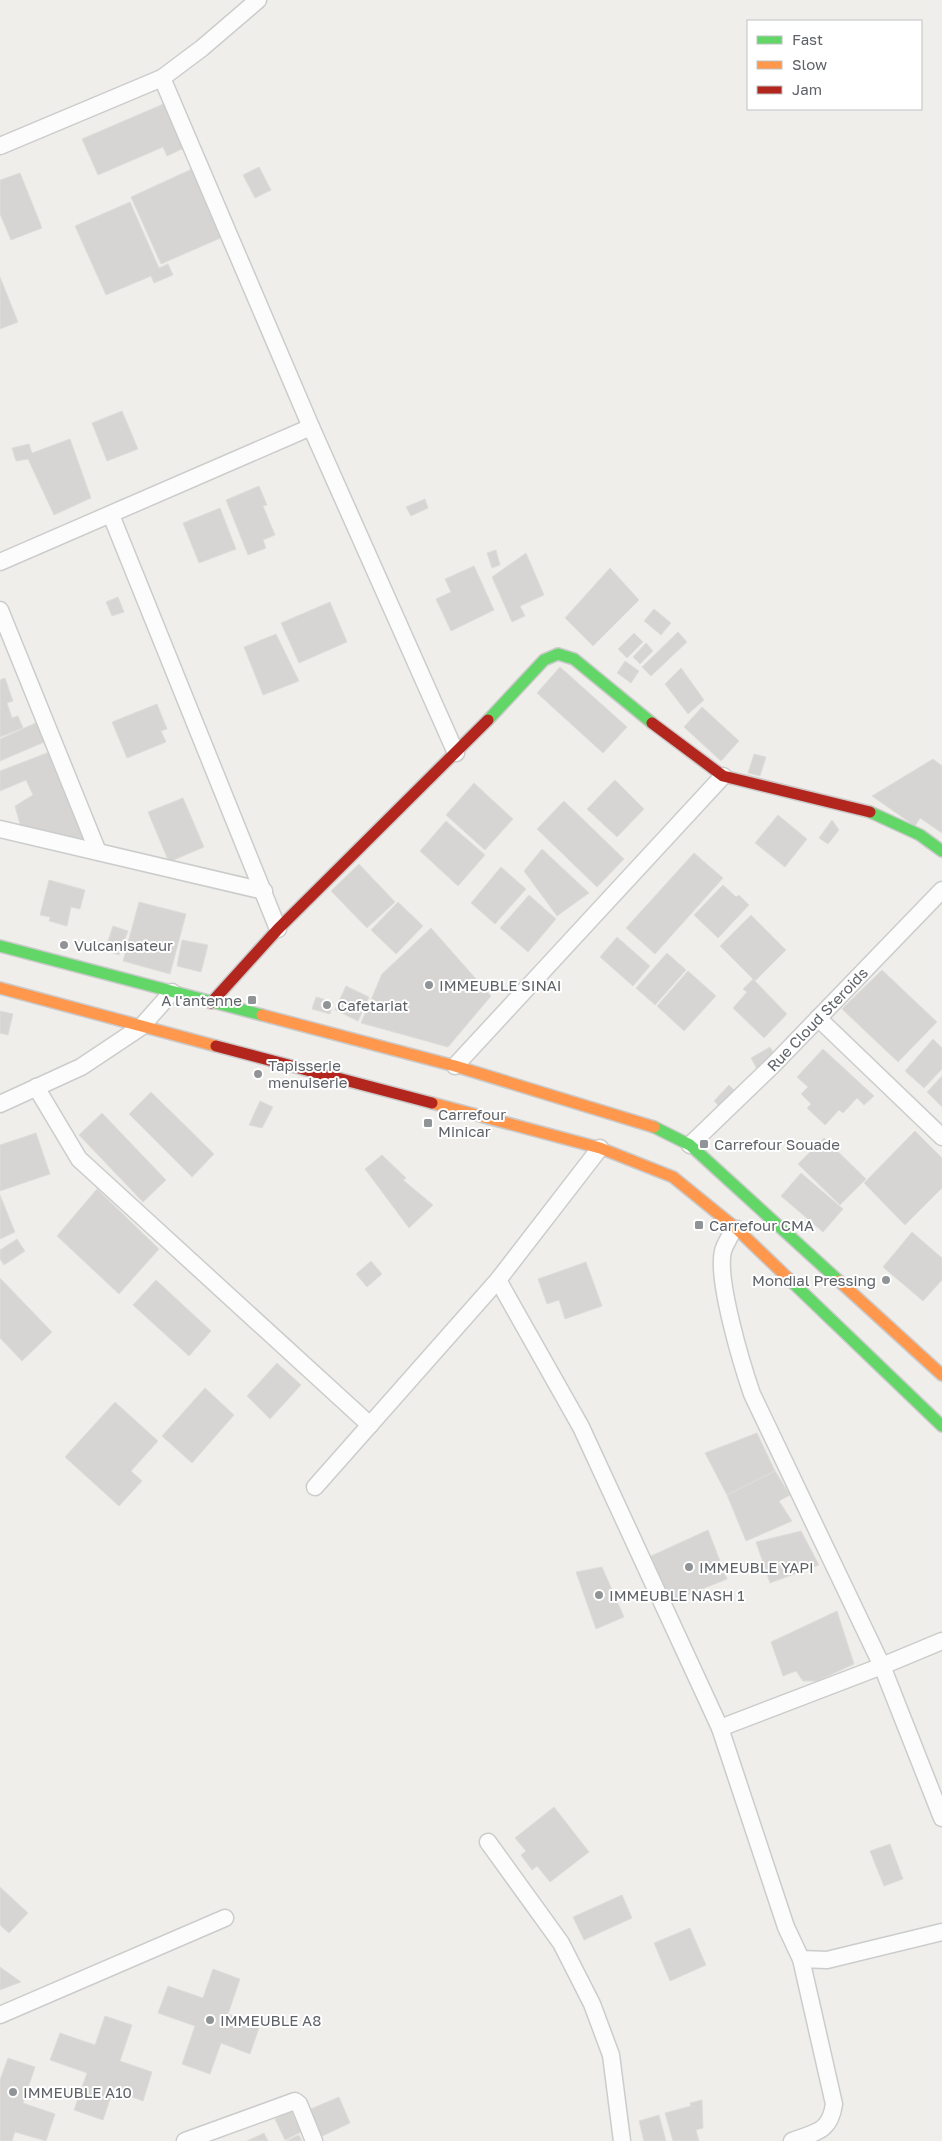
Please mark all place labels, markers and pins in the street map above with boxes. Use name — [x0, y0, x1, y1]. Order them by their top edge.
place label: Vulcanisateur — [74, 936, 173, 954]
marker: Vulcanisateur — [58, 939, 70, 951]
place label: IMMEUBLE SINAI — [439, 976, 562, 994]
marker: IMMEUBLE SINAI — [423, 979, 435, 991]
place label: A l'antenne — [161, 991, 242, 1009]
marker: A l'antenne — [246, 994, 258, 1006]
place label: Cafetariat — [337, 996, 408, 1014]
marker: Cafetariat — [321, 999, 333, 1011]
place label: Tapisserie menuiserie — [268, 1056, 348, 1091]
marker: Tapisserie menuiserie — [252, 1068, 264, 1080]
place label: Carrefour Minicar — [438, 1105, 506, 1140]
marker: Carrefour Minicar — [422, 1117, 434, 1129]
place label: Carrefour Souade — [714, 1135, 840, 1153]
marker: Carrefour Souade — [698, 1138, 710, 1150]
place label: Carrefour CMA — [709, 1216, 814, 1234]
marker: Carrefour CMA — [693, 1219, 705, 1231]
place label: Mondial Pressing — [752, 1271, 876, 1289]
marker: Mondial Pressing — [880, 1274, 892, 1286]
place label: IMMEUBLE YAPI — [699, 1558, 814, 1576]
marker: IMMEUBLE YAPI — [683, 1561, 695, 1573]
place label: IMMEUBLE NASH 1 — [609, 1586, 744, 1604]
marker: IMMEUBLE NASH 1 — [593, 1589, 605, 1601]
place label: IMMEUBLE A8 — [220, 2011, 321, 2029]
marker: IMMEUBLE A8 — [204, 2014, 216, 2026]
place label: IMMEUBLE A10 — [23, 2083, 132, 2101]
marker: IMMEUBLE A10 — [7, 2086, 19, 2098]

